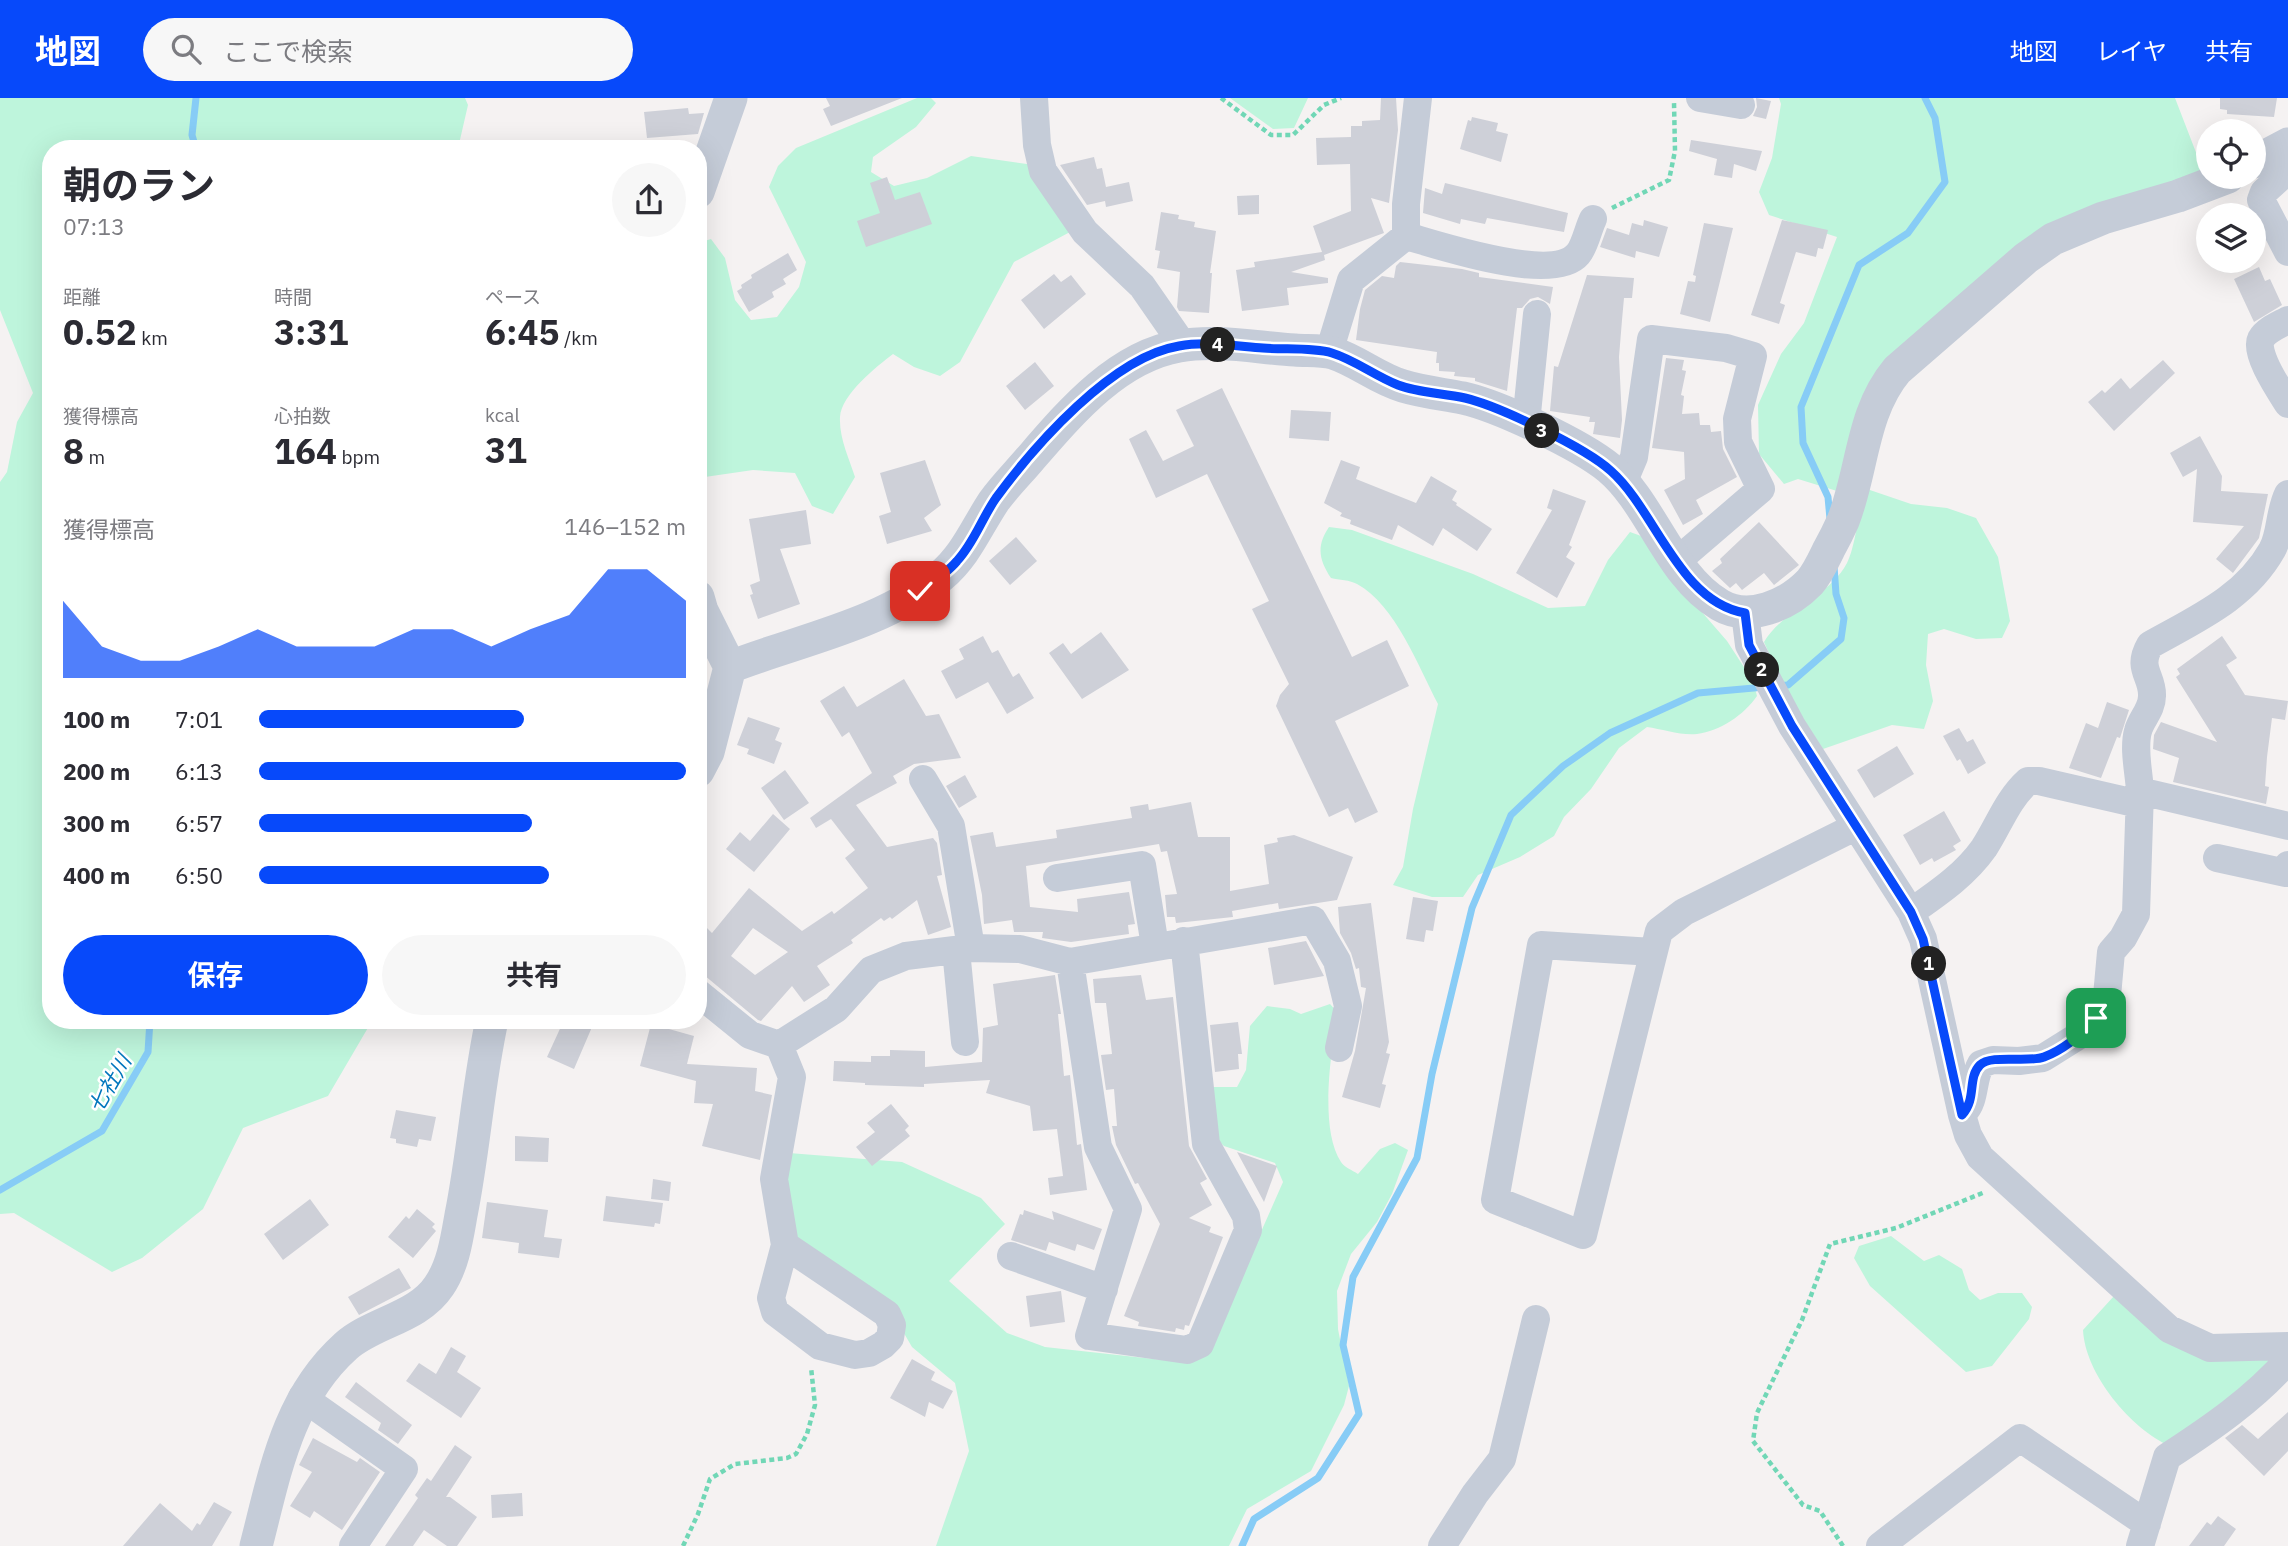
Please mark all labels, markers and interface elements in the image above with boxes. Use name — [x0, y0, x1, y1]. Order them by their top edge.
search box — [143, 18, 633, 81]
text: 地図 — [35, 29, 101, 72]
icon: search — [167, 30, 205, 68]
text: ここで検索 — [223, 34, 353, 68]
text: 地図 — [2010, 35, 2058, 67]
text: レイヤ — [2096, 35, 2167, 67]
text: 共有 — [2205, 35, 2253, 67]
map controls — [2196, 119, 2266, 273]
button: locate — [2196, 119, 2266, 189]
text: 朝のラン — [63, 160, 215, 209]
button: share — [612, 163, 686, 237]
button: layers — [2196, 203, 2266, 273]
text: 07:13 — [63, 211, 125, 241]
text: 距離 — [63, 285, 101, 309]
text: 時間 — [274, 285, 312, 309]
text: ペース — [485, 285, 541, 309]
text: 0.52 — [63, 309, 137, 355]
text: 3:31 — [274, 309, 349, 355]
text: 6:45 — [485, 309, 560, 355]
text: km — [137, 326, 168, 350]
text: /km — [560, 326, 598, 350]
pin: 4 — [1200, 328, 1236, 362]
text: 4 — [1212, 332, 1223, 356]
text: kcal — [485, 403, 520, 427]
text: 獲得標高 — [63, 404, 139, 428]
text: 心拍数 — [274, 404, 331, 428]
pin: 3 — [1524, 414, 1560, 448]
text: 3 — [1536, 418, 1547, 442]
text: 31 — [485, 427, 527, 473]
text: 8 — [63, 428, 84, 474]
text: 164 — [274, 428, 337, 474]
text: m — [84, 445, 105, 469]
text: bpm — [337, 445, 380, 469]
text: 146–152 m — [564, 511, 686, 541]
text: 獲得標高 — [63, 514, 155, 544]
pin — [890, 561, 950, 621]
icon: check — [901, 572, 939, 610]
pin: 2 — [1744, 652, 1780, 688]
text: 2 — [1756, 657, 1767, 681]
text: 100 m — [63, 704, 130, 734]
text: 7:01 — [175, 704, 223, 734]
text: 200 m — [63, 756, 130, 786]
text: 6:13 — [175, 756, 223, 786]
text: 300 m — [63, 808, 130, 838]
text: 6:57 — [175, 808, 223, 838]
text: 400 m — [63, 860, 130, 890]
text: 6:50 — [175, 860, 223, 890]
button: 保存 — [63, 935, 368, 1015]
button: 共有 — [382, 935, 686, 1015]
pin: 1 — [1912, 946, 1946, 982]
text: 1 — [1923, 951, 1934, 975]
pin — [2066, 988, 2126, 1048]
icon: arrive — [2077, 999, 2115, 1037]
water label: 七社川 — [81, 1047, 138, 1118]

